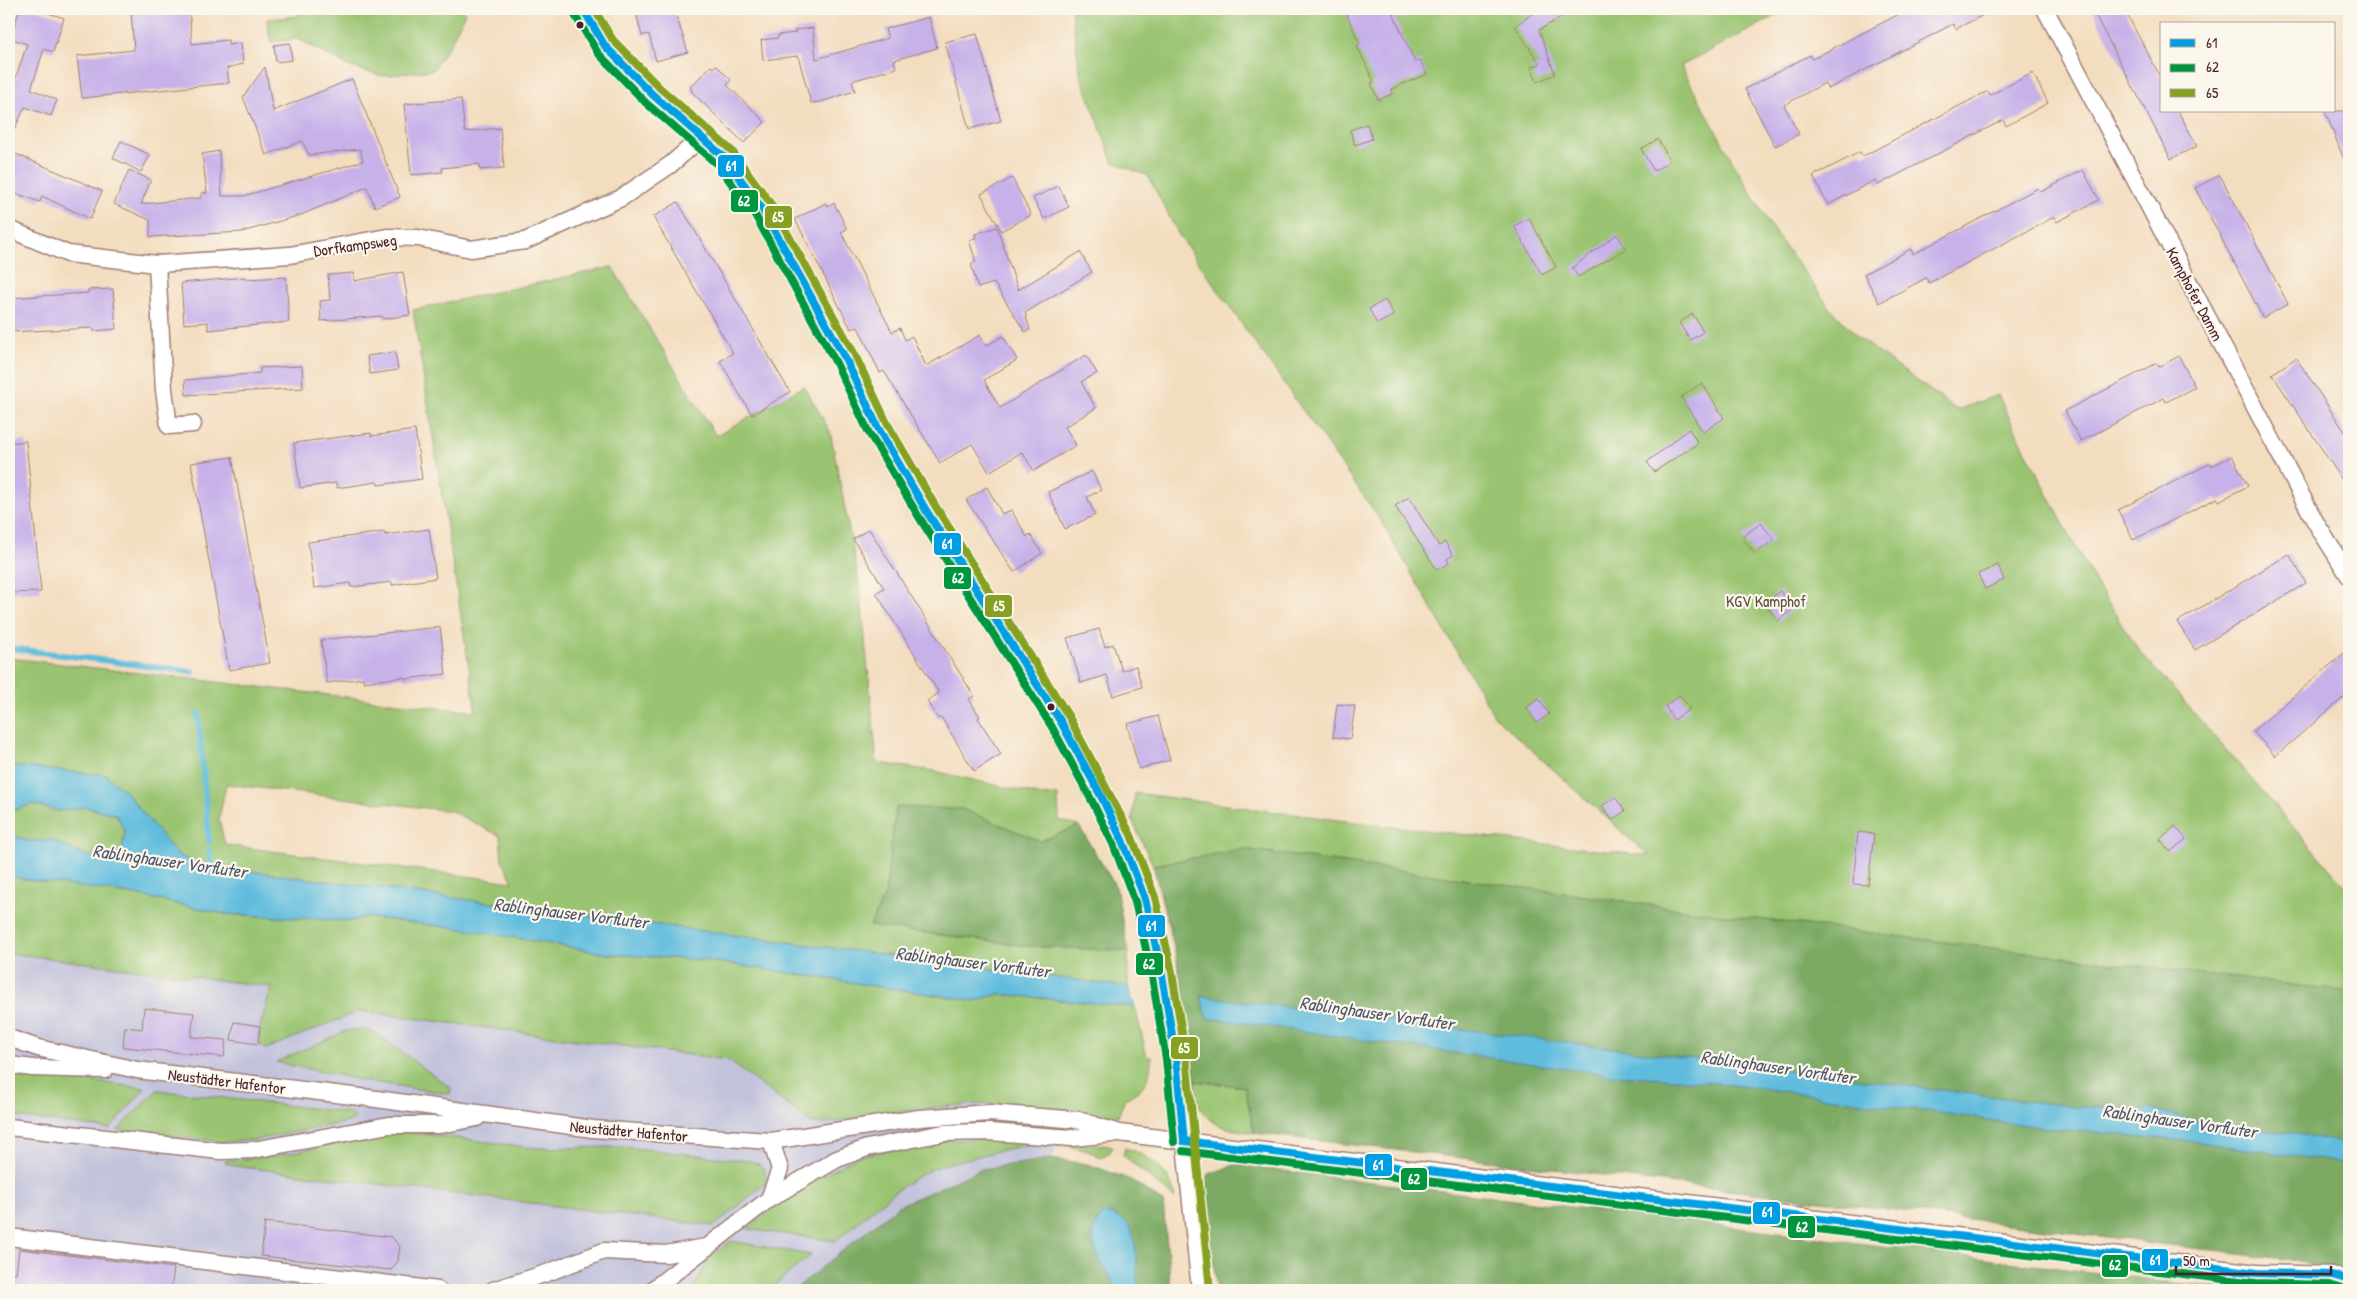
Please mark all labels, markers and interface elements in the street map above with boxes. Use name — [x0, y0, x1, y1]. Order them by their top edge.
unlabelled marker — [575, 20, 585, 30]
legend — [2160, 22, 2336, 112]
text: 61 — [2206, 32, 2217, 53]
text: 62 — [2206, 56, 2219, 77]
text: 65 — [2206, 82, 2219, 103]
line badge: 61 — [717, 154, 745, 178]
text: 61 — [726, 156, 736, 175]
line badge: 62 — [730, 189, 759, 213]
text: 62 — [738, 191, 751, 210]
line badge: 65 — [764, 205, 793, 229]
text: 65 — [772, 207, 784, 226]
street label: Dorfkampsweg — [312, 228, 398, 262]
street label: Kamphofer Damm — [2161, 243, 2229, 345]
line badge: 61 — [933, 532, 962, 556]
text: 61 — [942, 534, 952, 553]
line badge: 62 — [943, 566, 972, 590]
text: 62 — [952, 568, 965, 587]
park label: KGV Kamphof — [1726, 590, 1806, 612]
line badge: 65 — [984, 594, 1013, 618]
text: 65 — [993, 596, 1005, 615]
unlabelled marker — [1046, 702, 1056, 712]
water label: Rablinghauser Vorfluter — [91, 838, 251, 884]
water label: Rablinghauser Vorfluter — [492, 891, 652, 935]
line badge: 61 — [1137, 914, 1166, 938]
text: 61 — [1146, 916, 1156, 935]
water label: Rablinghauser Vorfluter — [894, 940, 1054, 984]
line badge: 62 — [1135, 952, 1164, 976]
text: 62 — [1143, 954, 1156, 973]
water label: Rablinghauser Vorfluter — [1298, 990, 1458, 1036]
line badge: 65 — [1170, 1036, 1199, 1060]
text: 65 — [1178, 1038, 1190, 1057]
water label: Rablinghauser Vorfluter — [1699, 1044, 1859, 1090]
street label: Neustädter Hafentor — [167, 1063, 287, 1099]
water label: Rablinghauser Vorfluter — [2101, 1098, 2261, 1144]
street label: Neustädter Hafentor — [569, 1115, 689, 1147]
line badge: 61 — [1364, 1153, 1393, 1177]
text: 61 — [1373, 1155, 1383, 1174]
line badge: 62 — [1400, 1167, 1428, 1191]
text: 62 — [1408, 1169, 1421, 1188]
line badge: 61 — [1752, 1201, 1781, 1225]
text: 61 — [1762, 1202, 1772, 1221]
line badge: 62 — [1787, 1215, 1816, 1239]
text: 62 — [1796, 1217, 1809, 1236]
scale bar — [2176, 1244, 2330, 1276]
line badge: 61 — [2141, 1248, 2169, 1272]
text: 61 — [2150, 1250, 2160, 1269]
text: 50 m — [2183, 1250, 2210, 1271]
line badge: 62 — [2101, 1254, 2129, 1278]
text: 62 — [2109, 1255, 2122, 1274]

